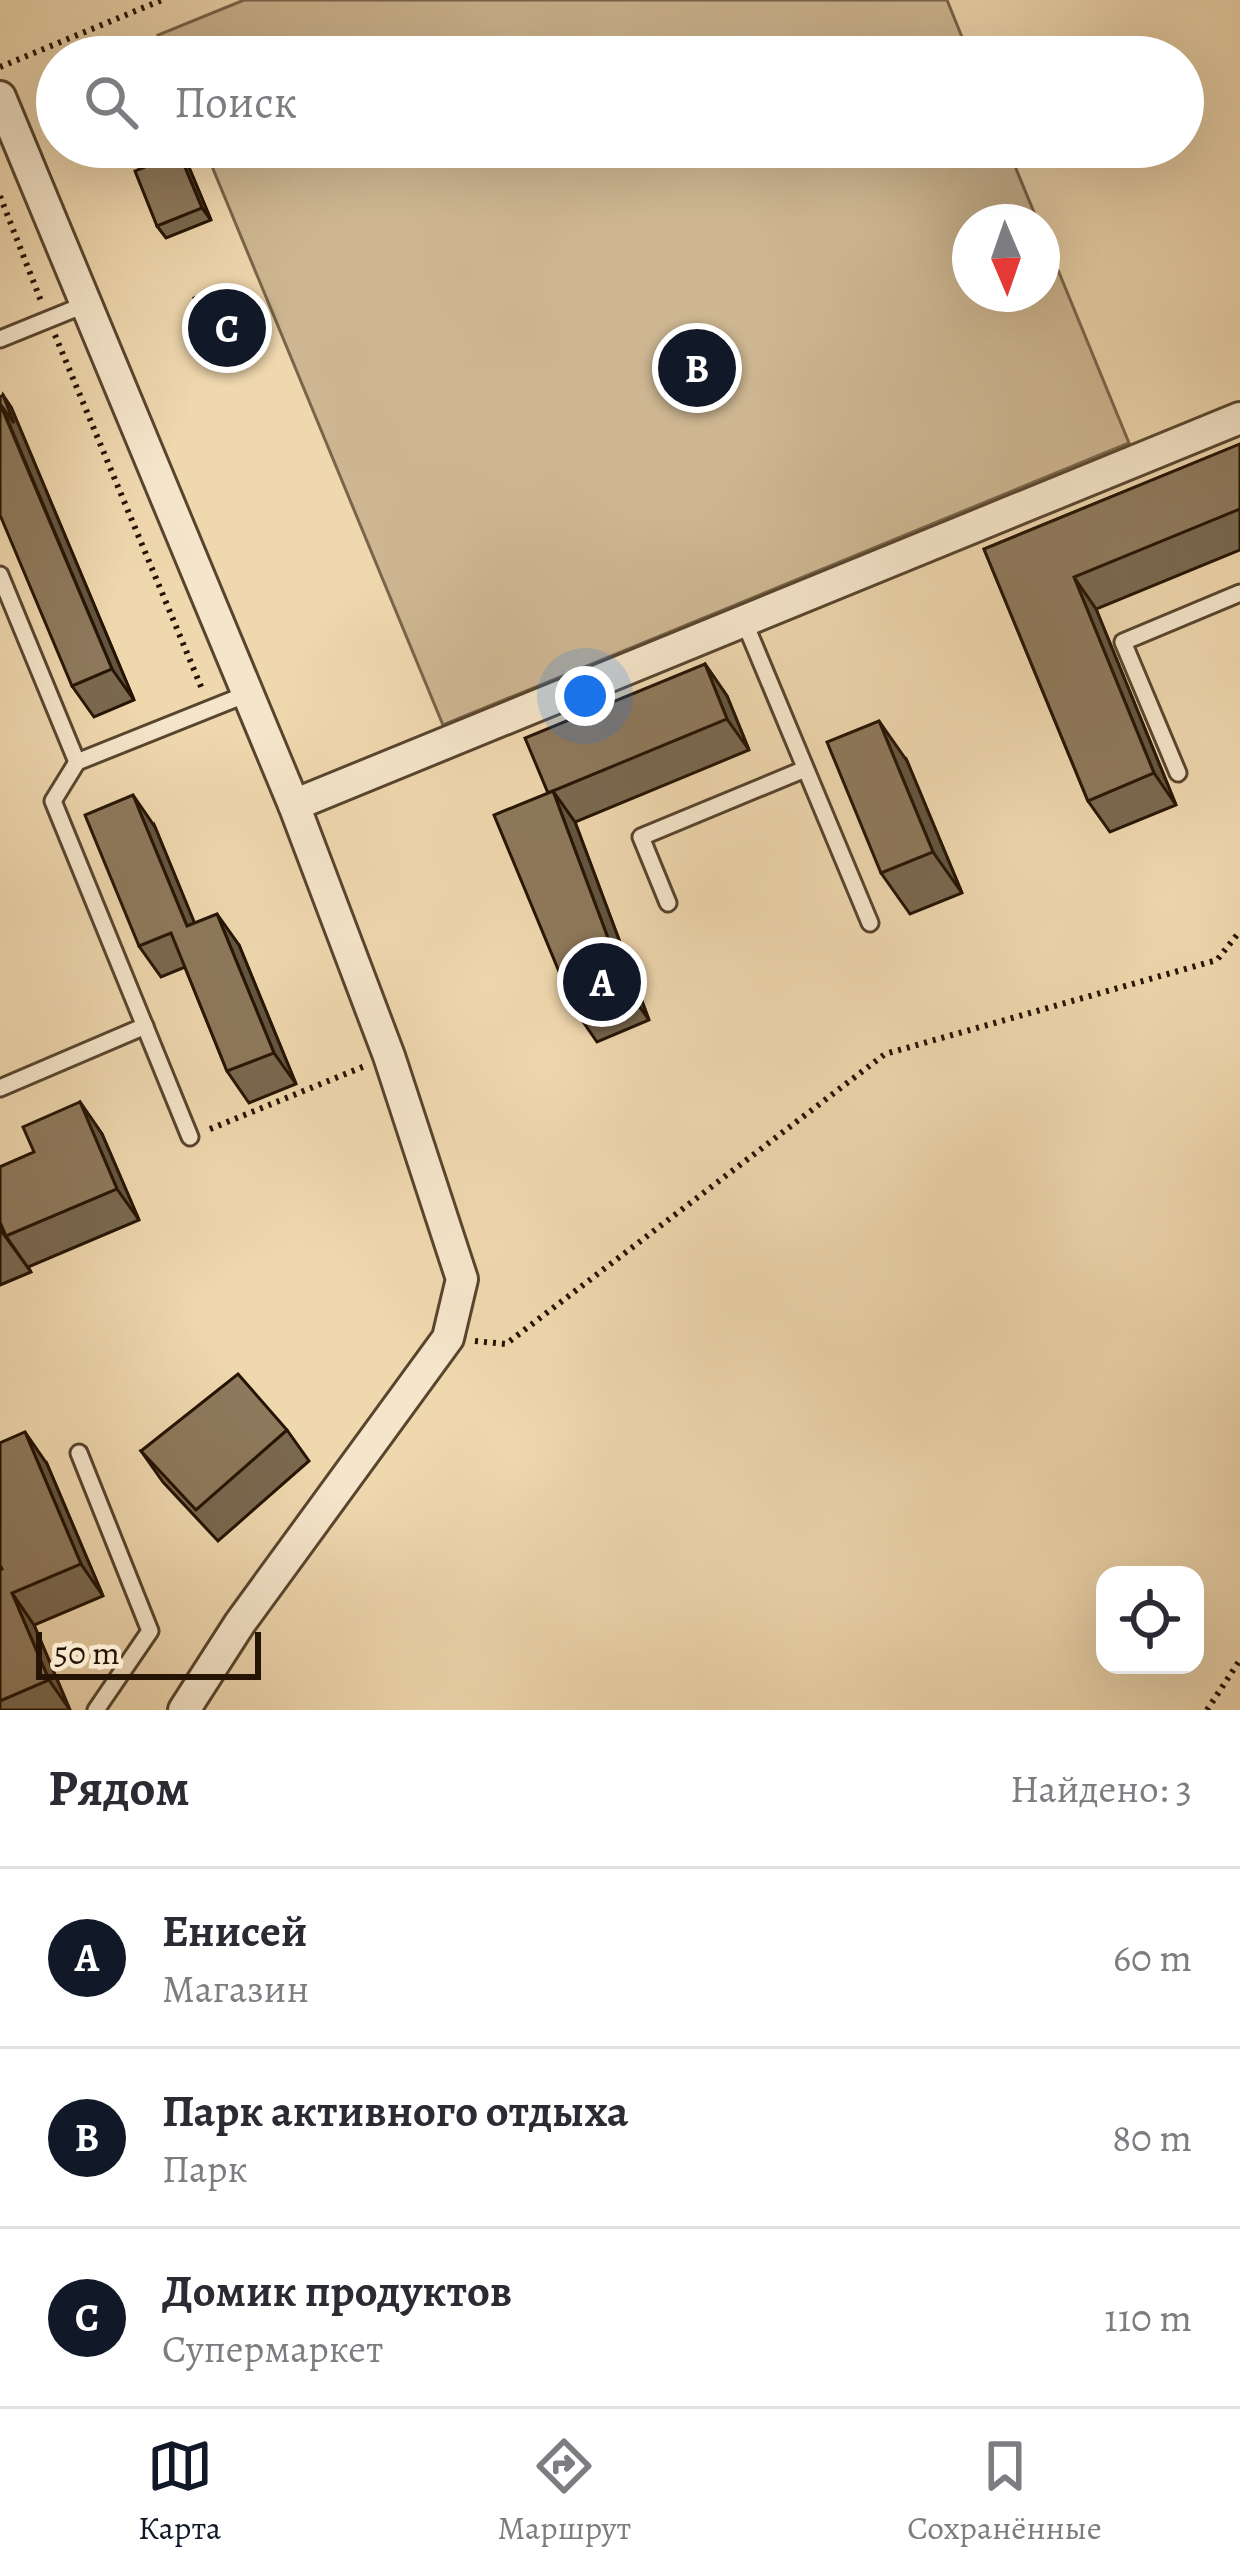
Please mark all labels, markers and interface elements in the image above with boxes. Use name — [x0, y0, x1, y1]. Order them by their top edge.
search box — [36, 36, 1204, 168]
icon: search — [78, 69, 144, 135]
text: Поиск — [174, 71, 297, 133]
north arrow — [952, 204, 1060, 312]
pin: C — [188, 283, 266, 373]
pin: B — [658, 323, 736, 413]
your location — [555, 666, 615, 726]
pin: A — [563, 937, 641, 1027]
map controls — [1096, 1566, 1204, 1674]
button: locate — [1096, 1566, 1204, 1674]
scale bar — [36, 1626, 261, 1679]
text: 50 m — [54, 1630, 120, 1675]
text: Рядом — [48, 1753, 190, 1823]
text: Найдено: 3 — [1010, 1762, 1192, 1815]
text: Енисей — [162, 1900, 307, 1962]
text: A — [75, 1931, 99, 1984]
text: 60 m — [1113, 1931, 1192, 1984]
text: Магазин — [162, 1962, 309, 2015]
text: Парк активного отдыха — [162, 2080, 628, 2142]
text: B — [75, 2111, 99, 2164]
text: 80 m — [1112, 2111, 1192, 2164]
text: Парк — [162, 2142, 248, 2195]
text: Домик продуктов — [162, 2260, 512, 2322]
text: C — [75, 2291, 99, 2344]
text: 110 m — [1104, 2291, 1192, 2344]
text: Супермаркет — [162, 2322, 383, 2375]
tab: Карта — [138, 2433, 221, 2550]
tab: Маршрут — [498, 2433, 631, 2550]
tab: Сохранённые — [907, 2433, 1102, 2550]

